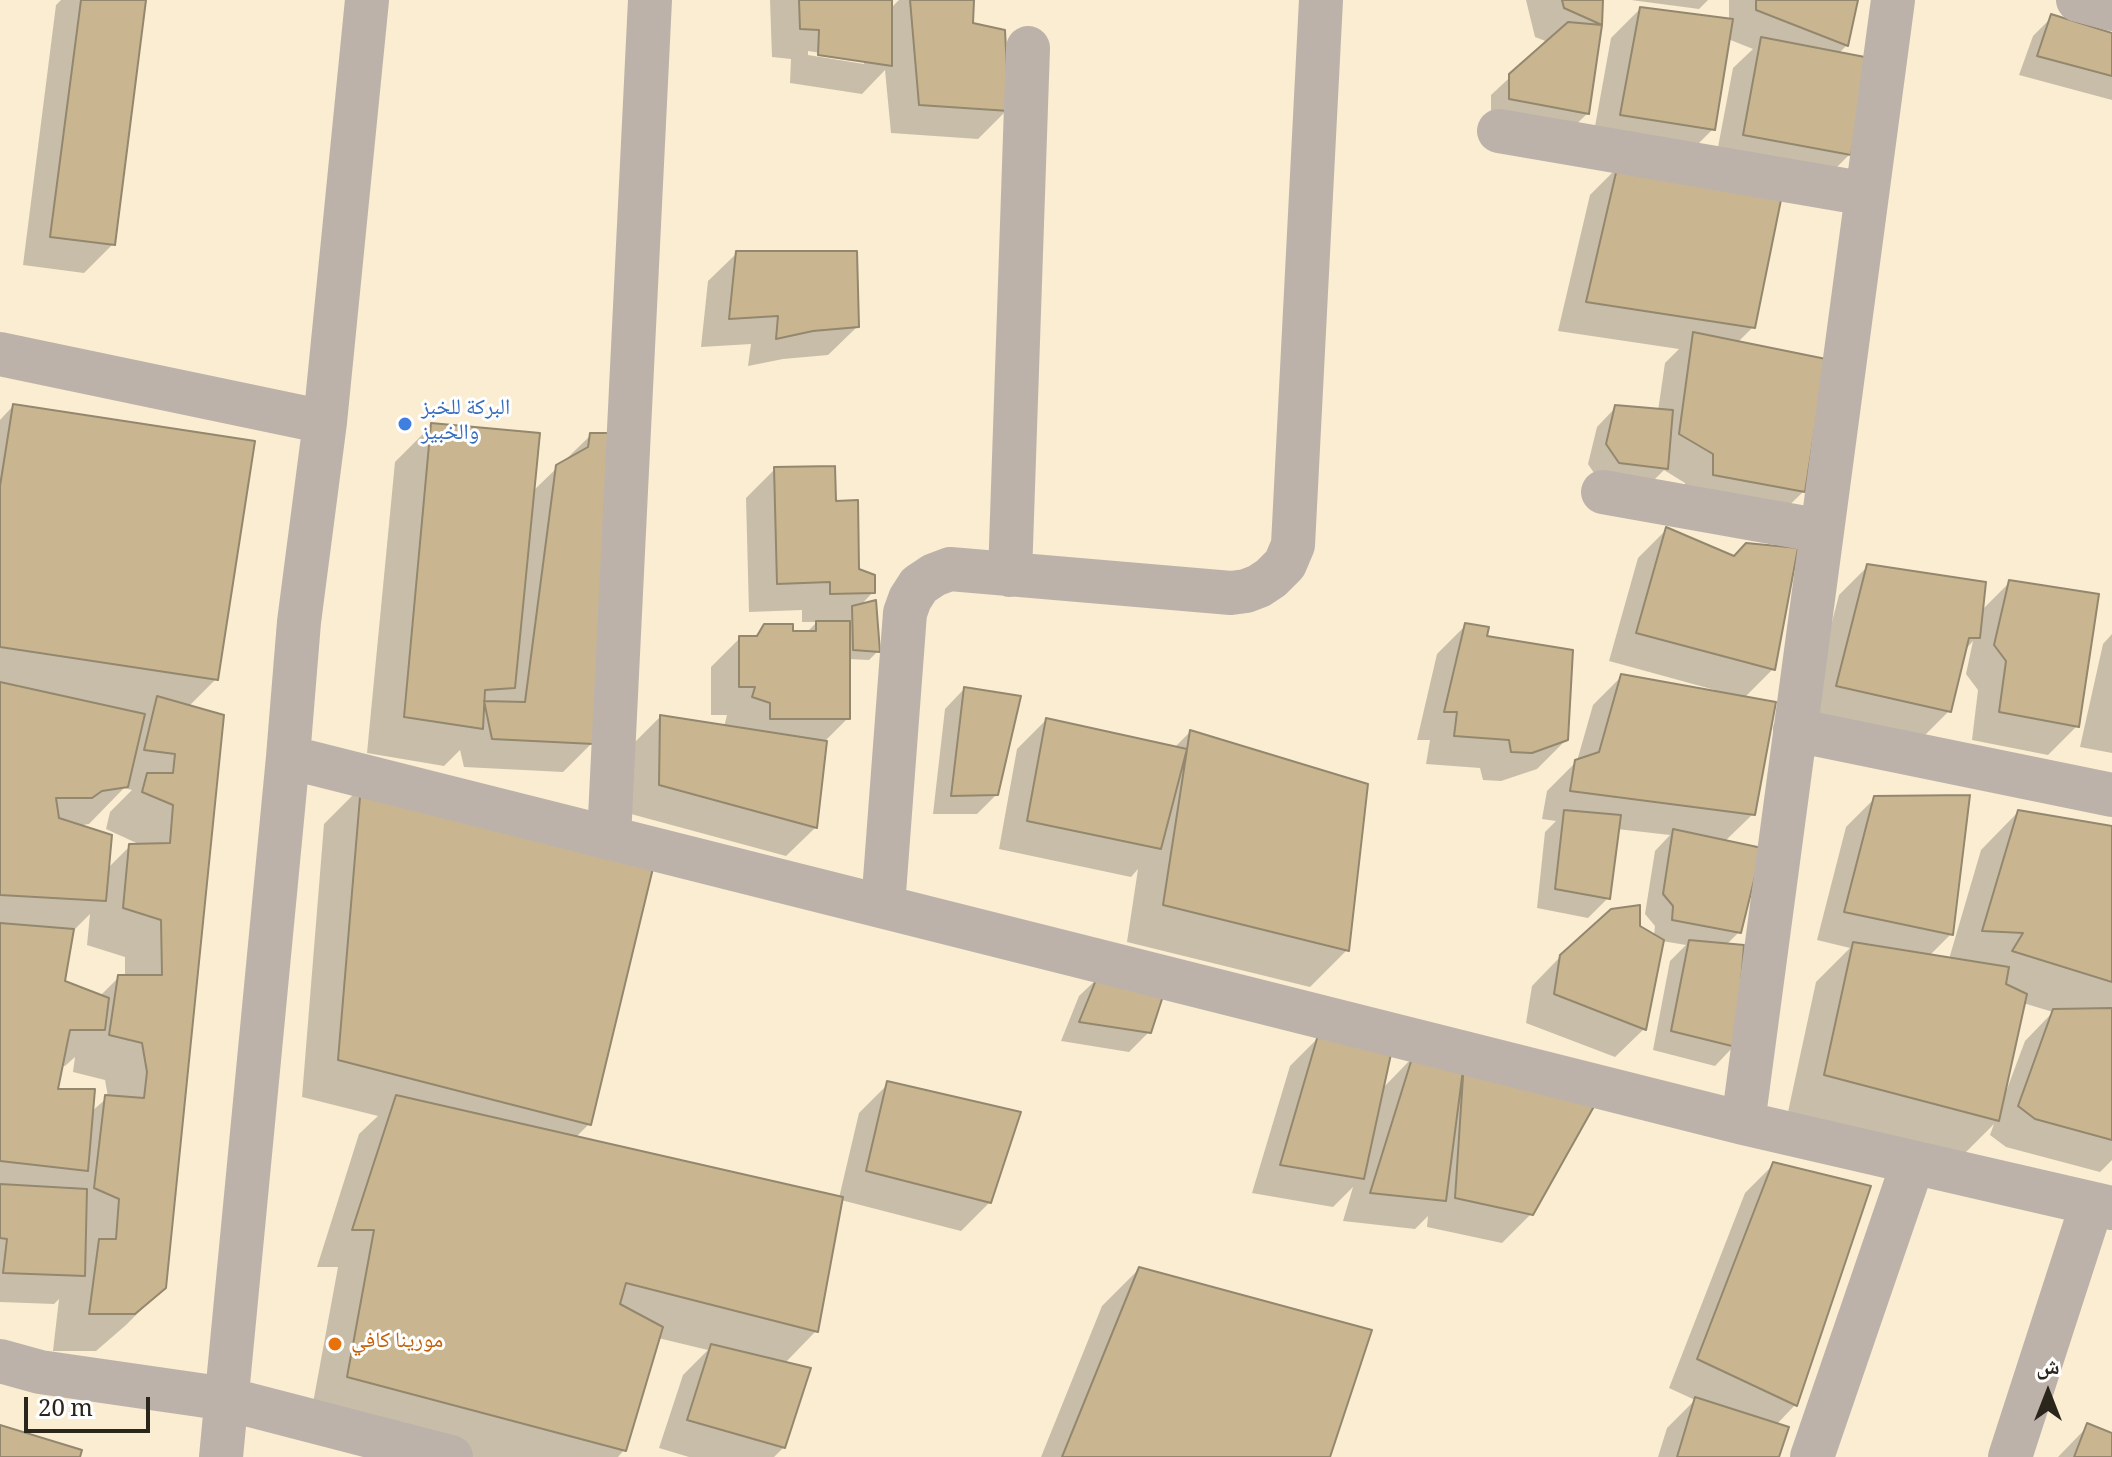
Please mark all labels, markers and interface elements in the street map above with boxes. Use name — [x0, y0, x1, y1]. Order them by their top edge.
place label: البركة للخبز والخبيز — [421, 398, 510, 450]
marker: البركة للخبز والخبيز — [396, 415, 414, 433]
place label: مورينا كافي — [351, 1331, 443, 1357]
marker: مورينا كافي — [326, 1335, 344, 1353]
text: ش — [2036, 1350, 2060, 1388]
north arrow — [2008, 1353, 2088, 1433]
scale bar — [28, 1381, 154, 1431]
text: 20 m — [38, 1390, 93, 1431]

